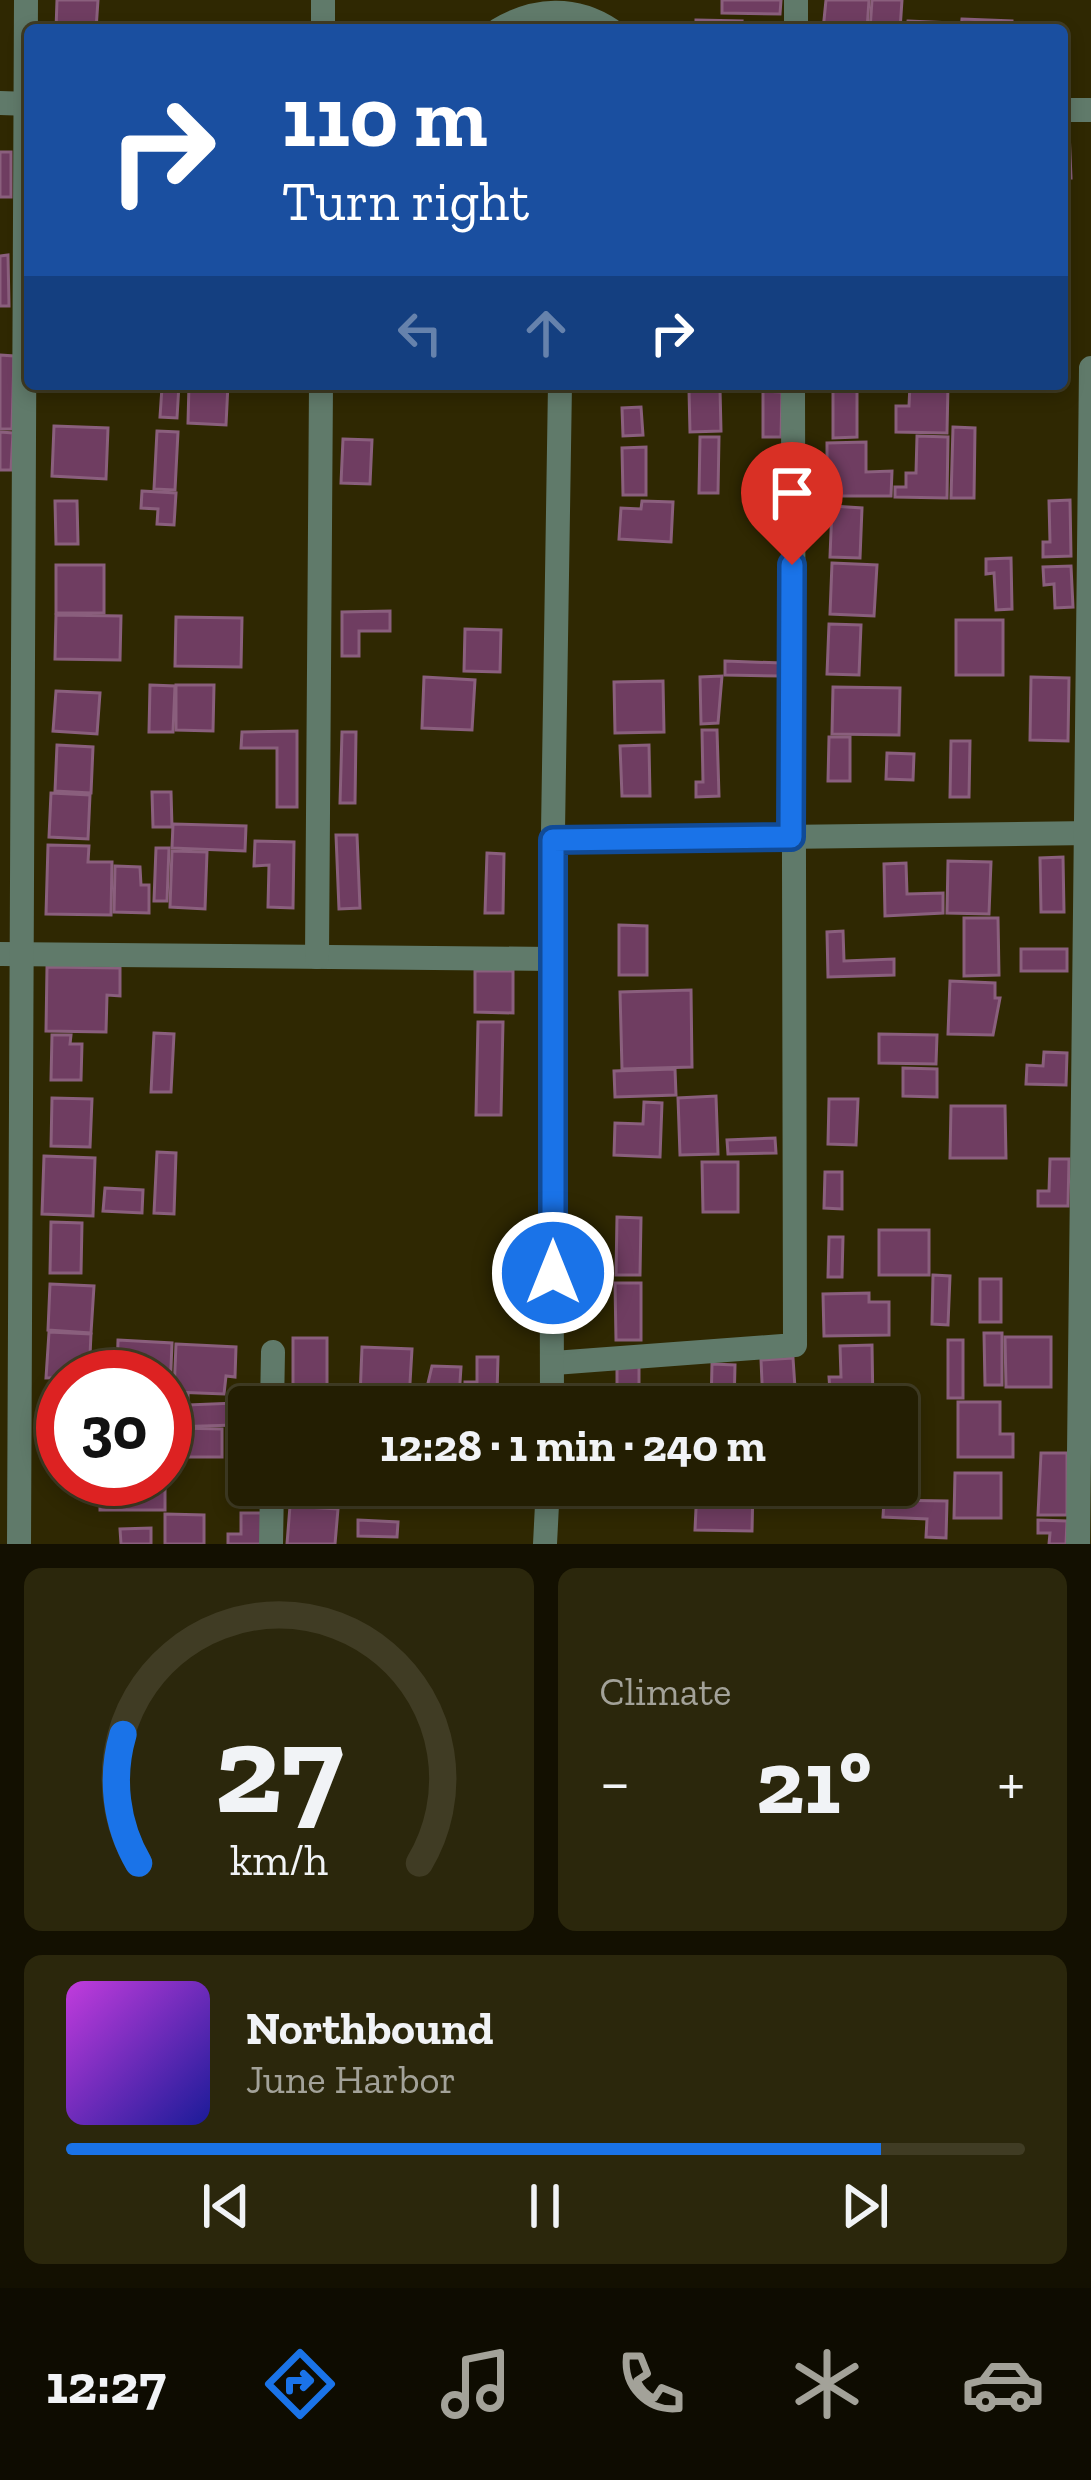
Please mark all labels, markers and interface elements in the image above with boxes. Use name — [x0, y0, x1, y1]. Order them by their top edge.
text: 110 m — [282, 67, 488, 168]
icon: right — [84, 72, 240, 228]
text: Turn right — [282, 169, 529, 234]
icon: left — [387, 300, 453, 366]
icon: ahead — [513, 300, 579, 366]
icon: right — [639, 300, 705, 366]
pin — [741, 442, 843, 565]
icon: arrive — [759, 460, 825, 526]
position arrow — [490, 1210, 616, 1336]
speed limit sign: 30 — [36, 1350, 192, 1506]
text: 12:28 · 1 min · 240 m — [380, 1419, 766, 1473]
text: Climate — [600, 1668, 731, 1715]
text: 27 — [214, 1694, 343, 1844]
text: 21° — [756, 1728, 872, 1836]
text: − — [600, 1743, 630, 1822]
text: + — [997, 1743, 1025, 1822]
text: km/h — [230, 1834, 328, 1885]
text: Northbound — [246, 2002, 494, 2056]
text: June Harbor — [246, 2056, 456, 2103]
icon: previous — [193, 2173, 259, 2239]
icon: pause — [512, 2173, 578, 2239]
icon: next — [832, 2173, 898, 2239]
icon: directions — [258, 2342, 342, 2426]
icon: music — [434, 2342, 518, 2426]
icon: phone — [609, 2342, 693, 2426]
icon: climate — [785, 2342, 869, 2426]
icon: car — [961, 2342, 1045, 2426]
text: 12:27 — [46, 2352, 166, 2417]

